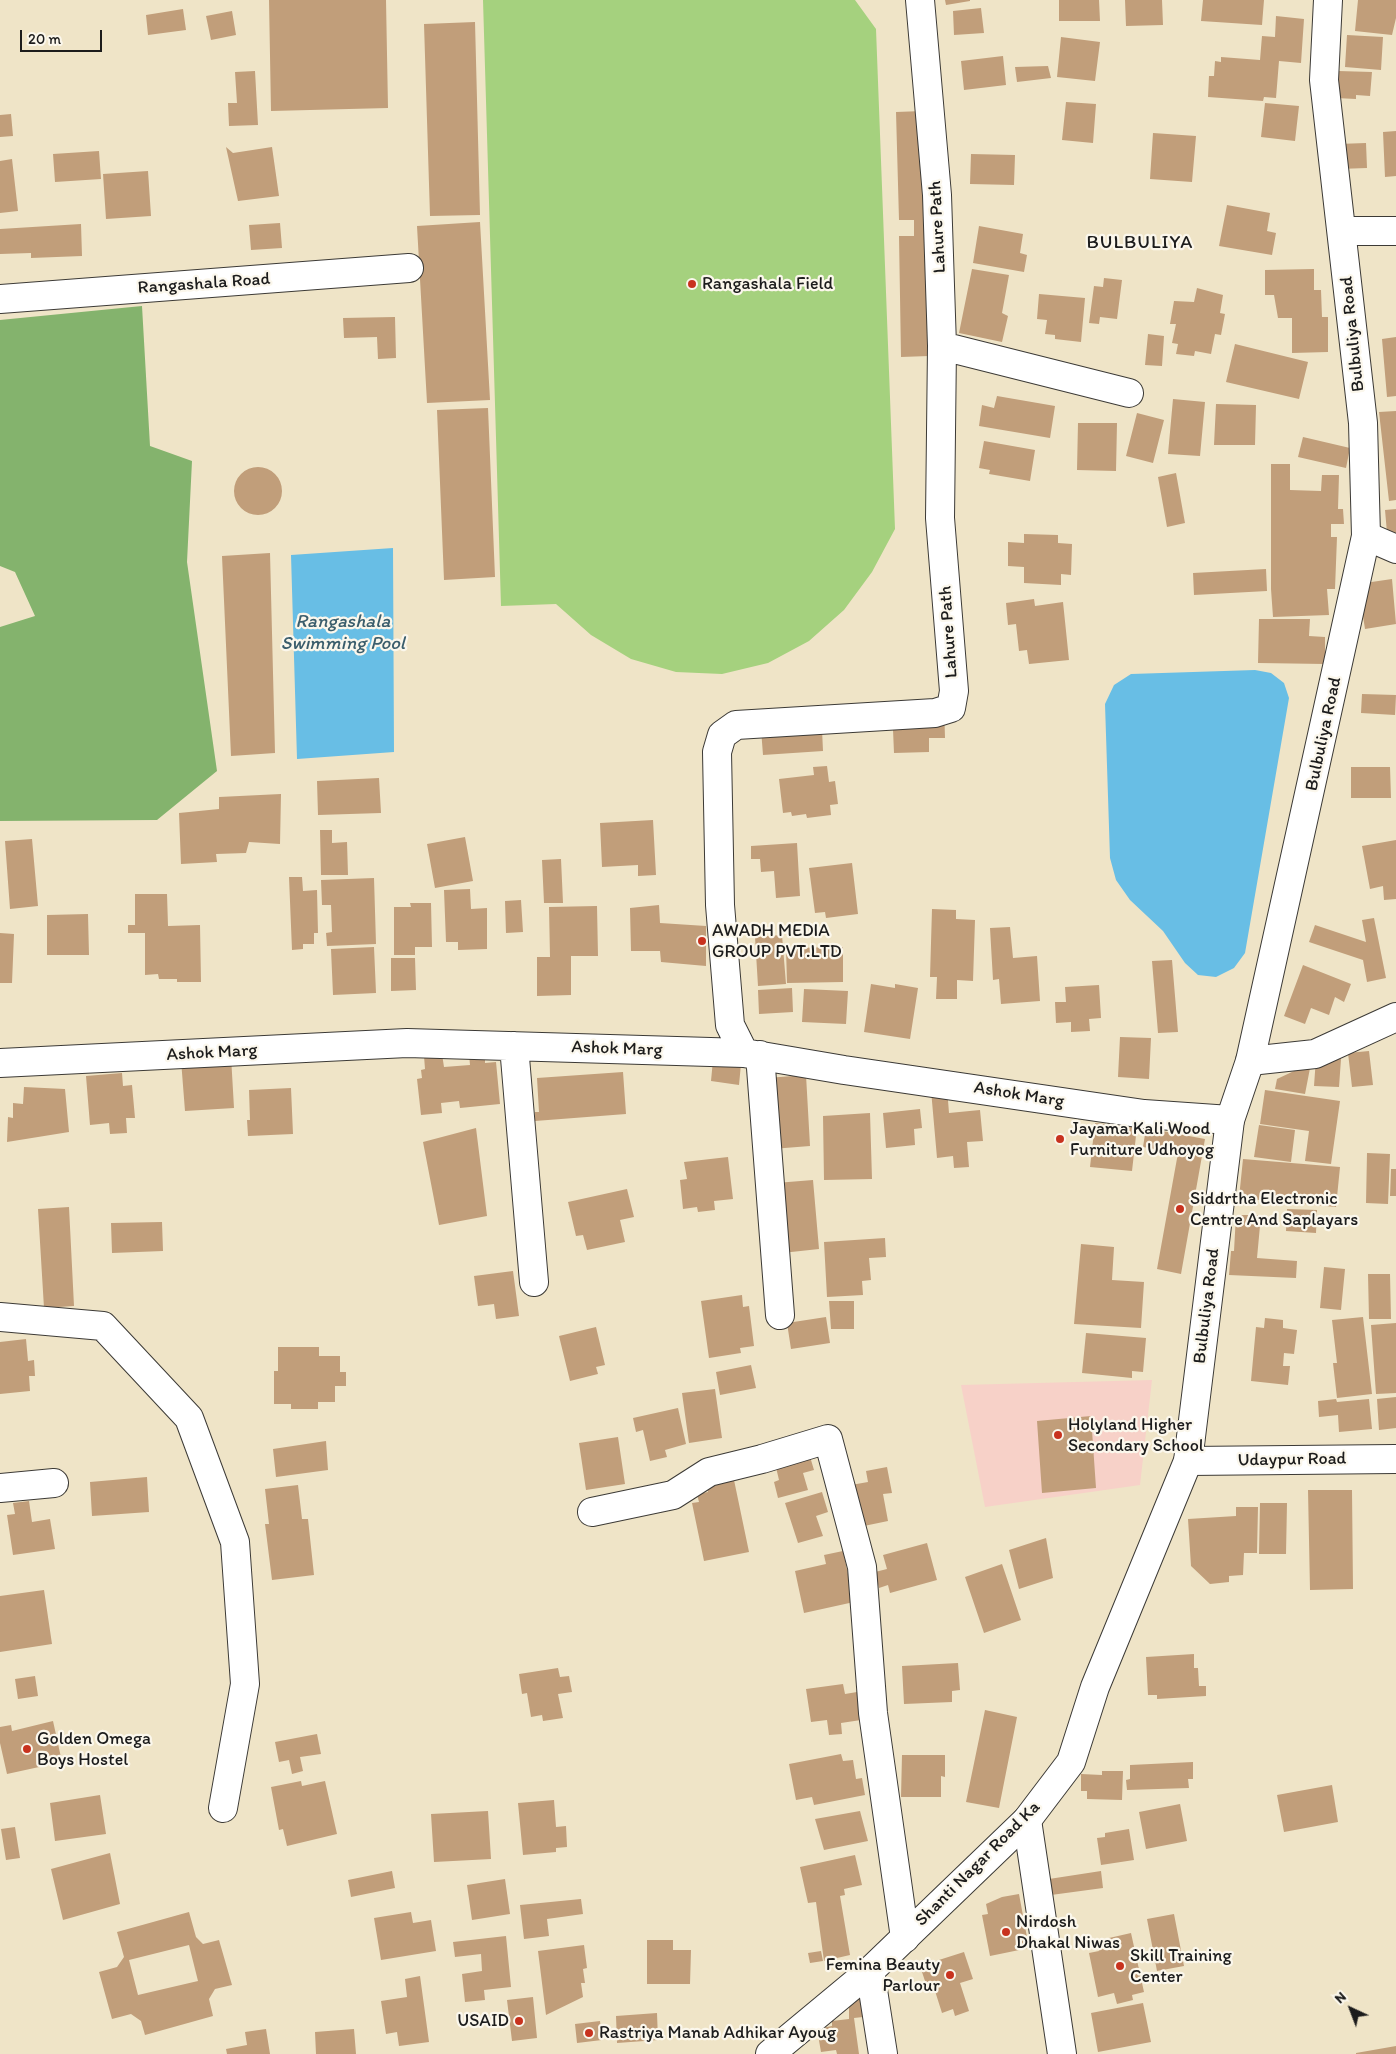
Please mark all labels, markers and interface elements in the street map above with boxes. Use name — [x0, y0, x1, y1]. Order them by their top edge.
scale bar — [22, 20, 105, 52]
text: 20 m — [28, 30, 61, 48]
street label: Lahure Path — [925, 180, 951, 274]
district label: BULBULIYA — [1085, 232, 1195, 254]
street label: Rangashala Road — [137, 269, 271, 299]
place label: Rangashala Field — [702, 273, 833, 295]
street label: Bulbuliya Road — [1336, 275, 1370, 393]
marker: Rangashala Field — [686, 278, 698, 290]
street label: Lahure Path — [935, 585, 963, 679]
water label: Rangashala Swimming Pool — [281, 611, 405, 655]
street label: Bulbuliya Road — [1301, 675, 1347, 793]
place label: AWADH MEDIA GROUP PVT.LTD — [712, 920, 842, 962]
marker: AWADH MEDIA GROUP PVT.LTD — [696, 935, 708, 947]
street label: Ashok Marg — [571, 1037, 663, 1061]
street label: Ashok Marg — [166, 1040, 258, 1066]
street label: Ashok Marg — [972, 1077, 1066, 1113]
place label: Jayama Kali Wood Furniture Udhoyog — [1070, 1118, 1214, 1160]
marker: Jayama Kali Wood Furniture Udhoyog — [1054, 1133, 1066, 1145]
place label: Siddrtha Electronic Centre And Saplayars — [1190, 1188, 1358, 1230]
marker: Siddrtha Electronic Centre And Saplayars — [1174, 1203, 1186, 1215]
street label: Bulbuliya Road — [1189, 1247, 1225, 1365]
place label: Holyland Higher Secondary School — [1068, 1414, 1204, 1456]
marker: Holyland Higher Secondary School — [1052, 1429, 1064, 1441]
street label: Udaypur Road — [1237, 1448, 1347, 1472]
place label: Golden Omega Boys Hostel — [37, 1728, 151, 1770]
marker: Golden Omega Boys Hostel — [21, 1743, 33, 1755]
street label: Shanti Nagar Road Ka — [911, 1797, 1045, 1931]
place label: Nirdosh Dhakal Niwas — [1016, 1911, 1120, 1954]
marker: Nirdosh Dhakal Niwas — [1000, 1926, 1012, 1938]
place label: Skill Training Center — [1130, 1945, 1232, 1988]
place label: Femina Beauty Parlour — [826, 1954, 940, 1996]
marker: Skill Training Center — [1114, 1960, 1126, 1972]
marker: Femina Beauty Parlour — [944, 1969, 956, 1981]
north arrow — [1326, 1984, 1376, 2034]
text: N — [1331, 1988, 1350, 2007]
place label: USAID — [457, 2010, 509, 2032]
marker: USAID — [513, 2015, 525, 2027]
place label: Rastriya Manab Adhikar Ayoug — [599, 2022, 836, 2044]
marker: Rastriya Manab Adhikar Ayoug — [583, 2027, 595, 2039]

